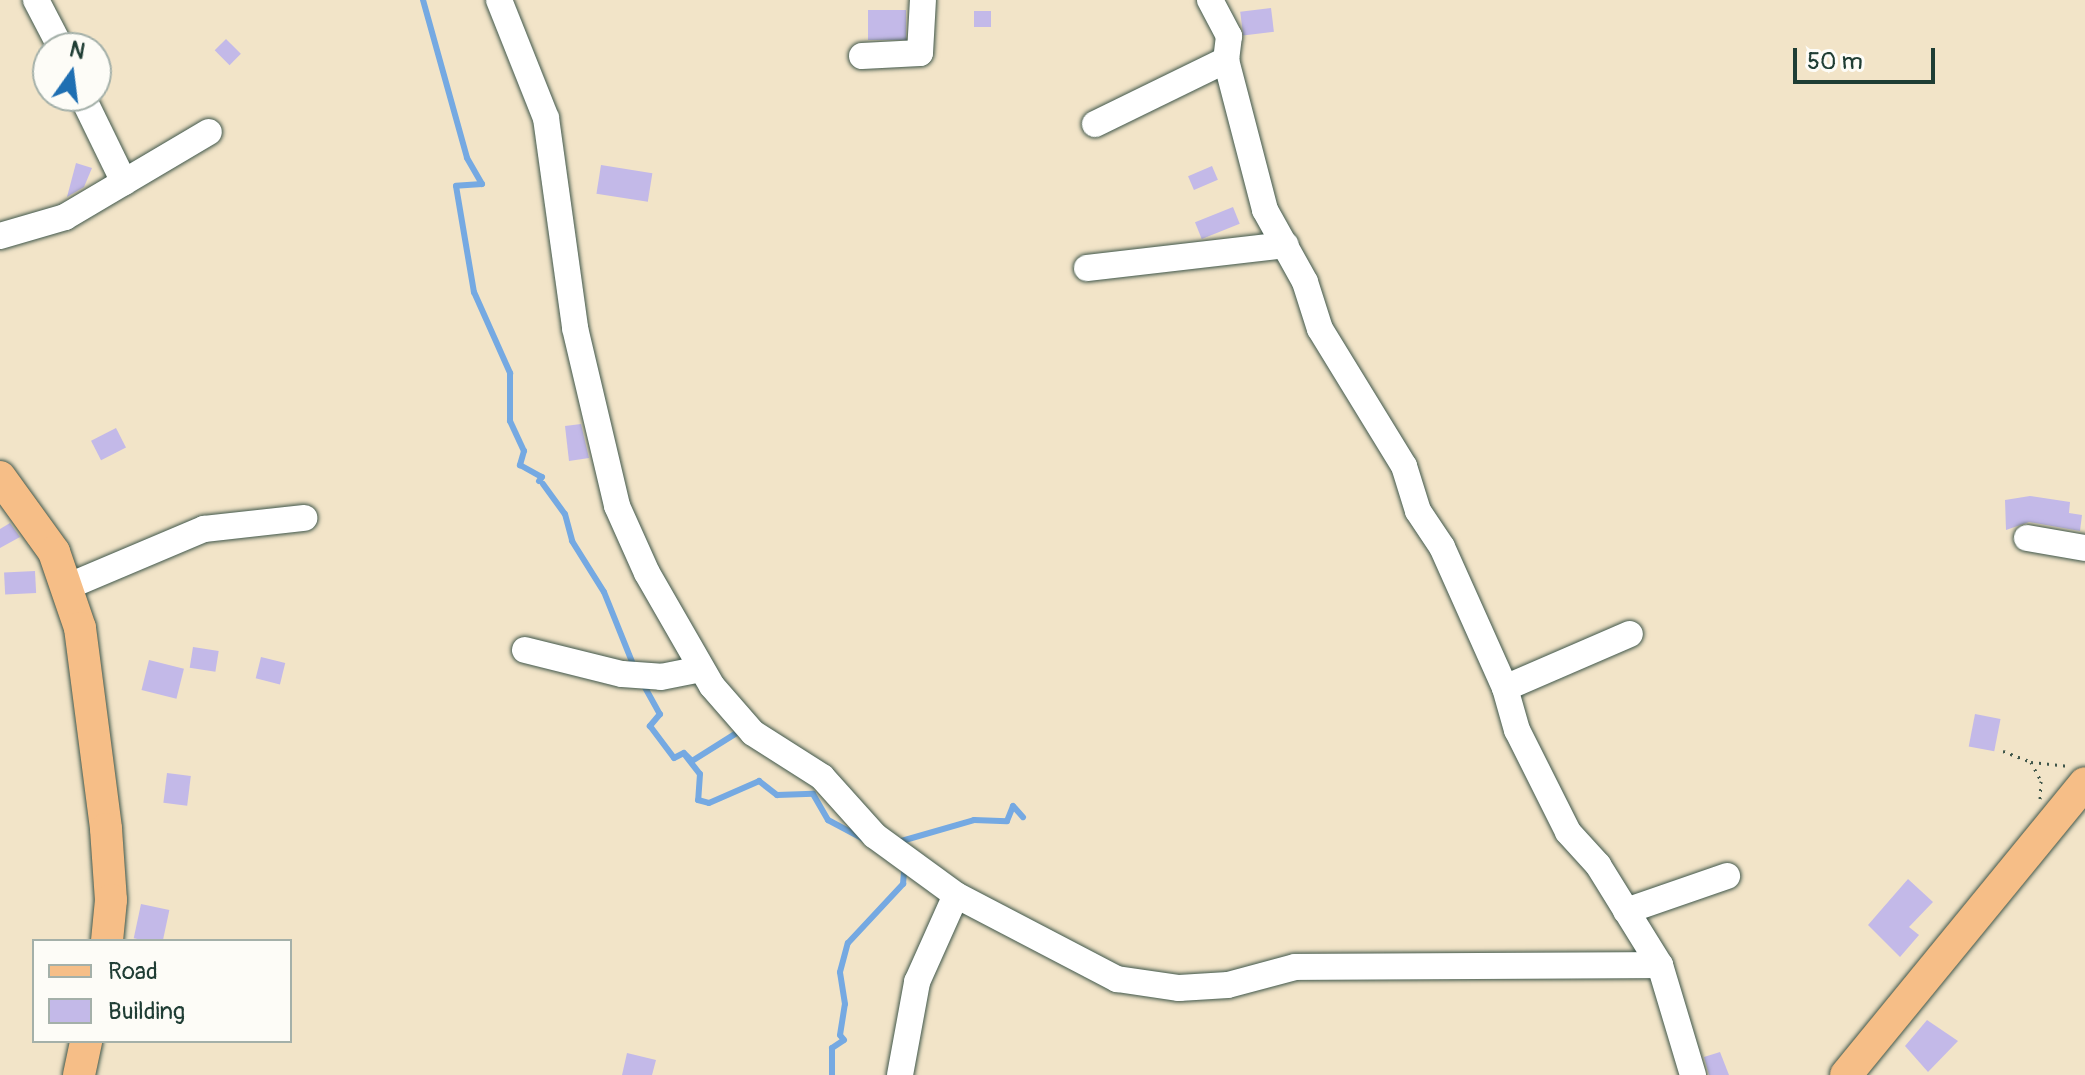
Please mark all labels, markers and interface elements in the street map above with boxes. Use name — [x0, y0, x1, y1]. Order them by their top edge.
north arrow — [32, 32, 112, 112]
scale bar — [1797, 32, 1939, 82]
text: N — [67, 35, 88, 66]
text: 50 m — [1807, 47, 1863, 76]
legend — [32, 939, 292, 1043]
text: Road — [108, 957, 158, 986]
text: Building — [108, 997, 185, 1026]

